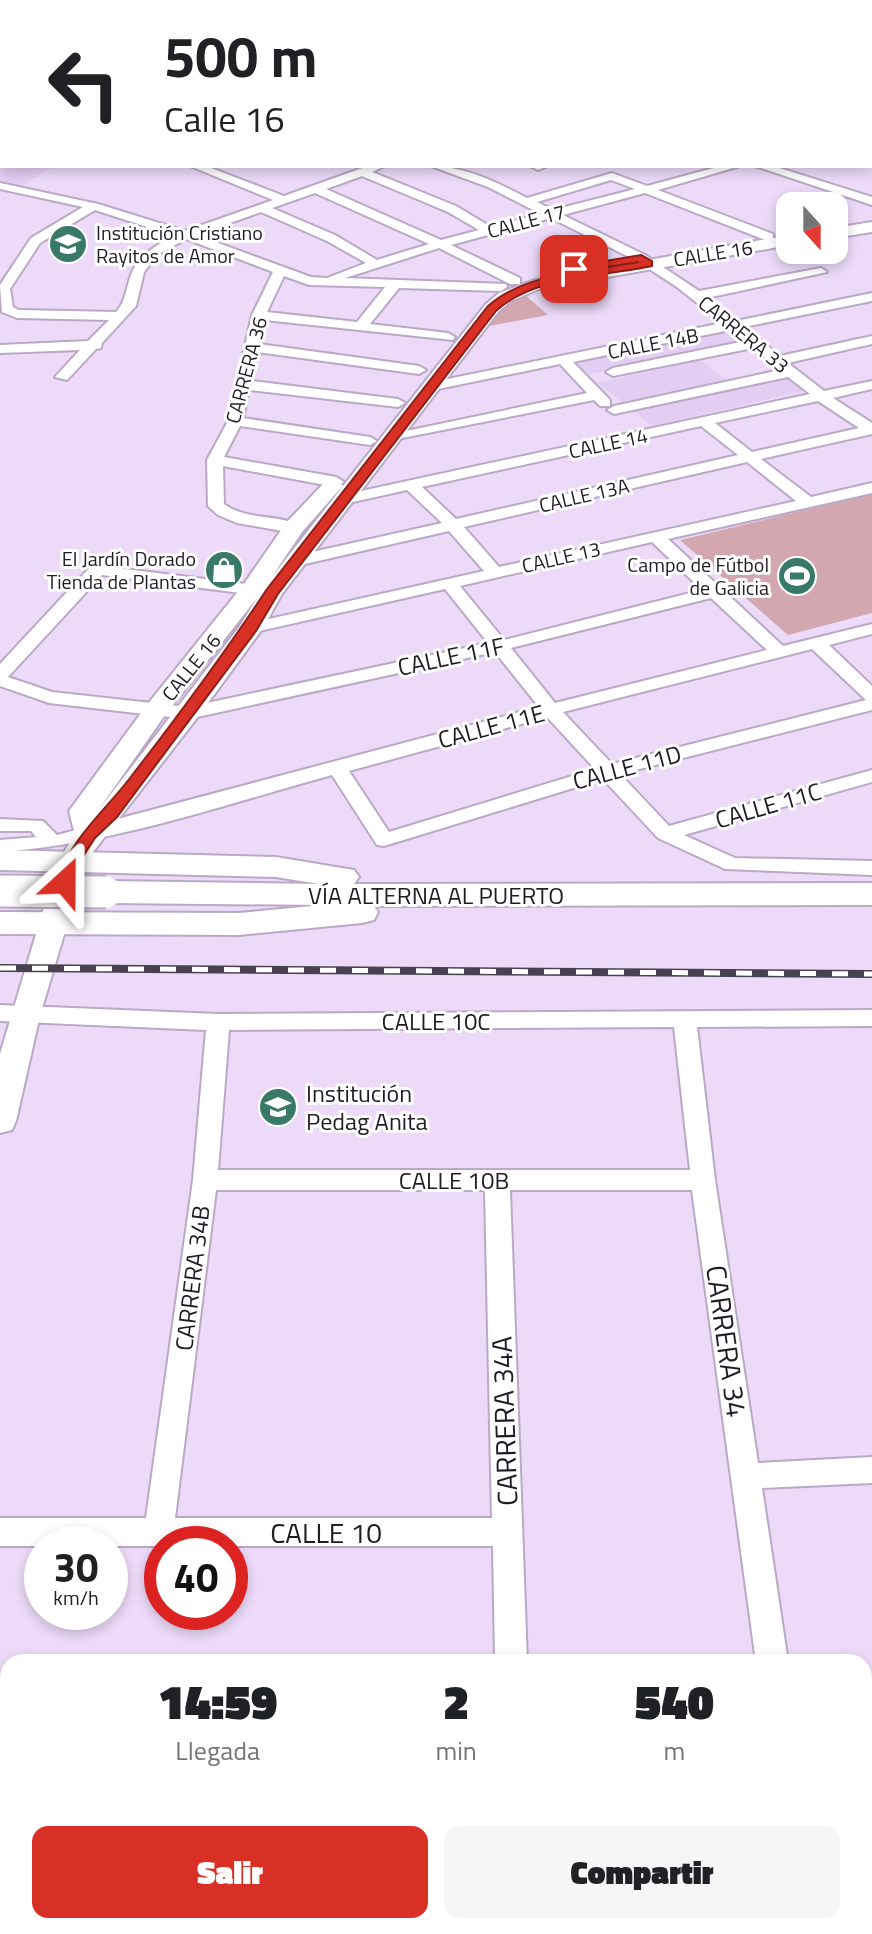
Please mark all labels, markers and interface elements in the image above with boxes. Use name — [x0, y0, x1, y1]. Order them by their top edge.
text: 500 m — [164, 14, 317, 99]
icon: left — [32, 32, 136, 136]
text: Calle 16 — [164, 91, 285, 146]
north arrow — [776, 192, 848, 264]
map controls — [776, 192, 848, 264]
street label: CALLE 17 — [483, 196, 569, 246]
place label: Institución Cristiano Rayitos de Amor — [96, 217, 263, 271]
school or university icon: Institución Cristiano Rayitos de Amor — [47, 223, 89, 265]
street label: CALLE 16 — [671, 231, 755, 275]
pin — [540, 235, 608, 303]
icon: arrive — [552, 247, 596, 291]
street label: CARRERA 33 — [692, 288, 796, 380]
street label: CARRERA 36 — [217, 313, 275, 427]
street label: CALLE 14B — [605, 319, 701, 367]
street label: CALLE 14 — [566, 420, 650, 466]
street label: CALLE 13A — [536, 470, 632, 520]
street label: CALLE 13 — [519, 533, 603, 581]
place label: El Jardín Dorado Tienda de Plantas — [47, 543, 196, 597]
shop icon: El Jardín Dorado Tienda de Plantas — [203, 549, 245, 591]
place label: Campo de Fútbol de Galicia — [627, 549, 769, 603]
sports icon: Campo de Fútbol de Galicia — [776, 555, 818, 597]
street label: CALLE 16 — [154, 626, 228, 708]
street label: CALLE 11F — [394, 627, 508, 685]
street label: CALLE 11E — [434, 694, 548, 758]
street label: CALLE 11D — [569, 735, 685, 799]
street label: CALLE 11C — [711, 773, 825, 837]
position arrow — [23, 840, 107, 924]
street label: VÍA ALTERNA AL PUERTO — [308, 877, 564, 913]
street label: CALLE 10C — [382, 1003, 490, 1039]
place label: Institución Pedag Anita — [306, 1075, 428, 1139]
school or university icon: Institución Pedag Anita — [257, 1086, 299, 1128]
street label: CALLE 10B — [399, 1162, 509, 1198]
street label: CARRERA 34B — [165, 1203, 219, 1353]
street label: CARRERA 34 — [695, 1262, 759, 1420]
street label: CARRERA 34A — [480, 1335, 528, 1507]
street label: CALLE 10 — [270, 1511, 382, 1554]
speed limit sign: 40 — [144, 1526, 248, 1630]
text: 30 — [54, 1537, 98, 1598]
text: km/h — [53, 1582, 99, 1613]
text: 14:59 — [158, 1665, 277, 1738]
text: 2 — [443, 1665, 469, 1738]
text: 540 — [635, 1665, 714, 1738]
text: Llegada — [175, 1731, 260, 1770]
text: min — [435, 1731, 477, 1770]
text: m — [664, 1731, 685, 1770]
button: Salir — [32, 1826, 428, 1918]
button: Compartir — [444, 1826, 840, 1918]

